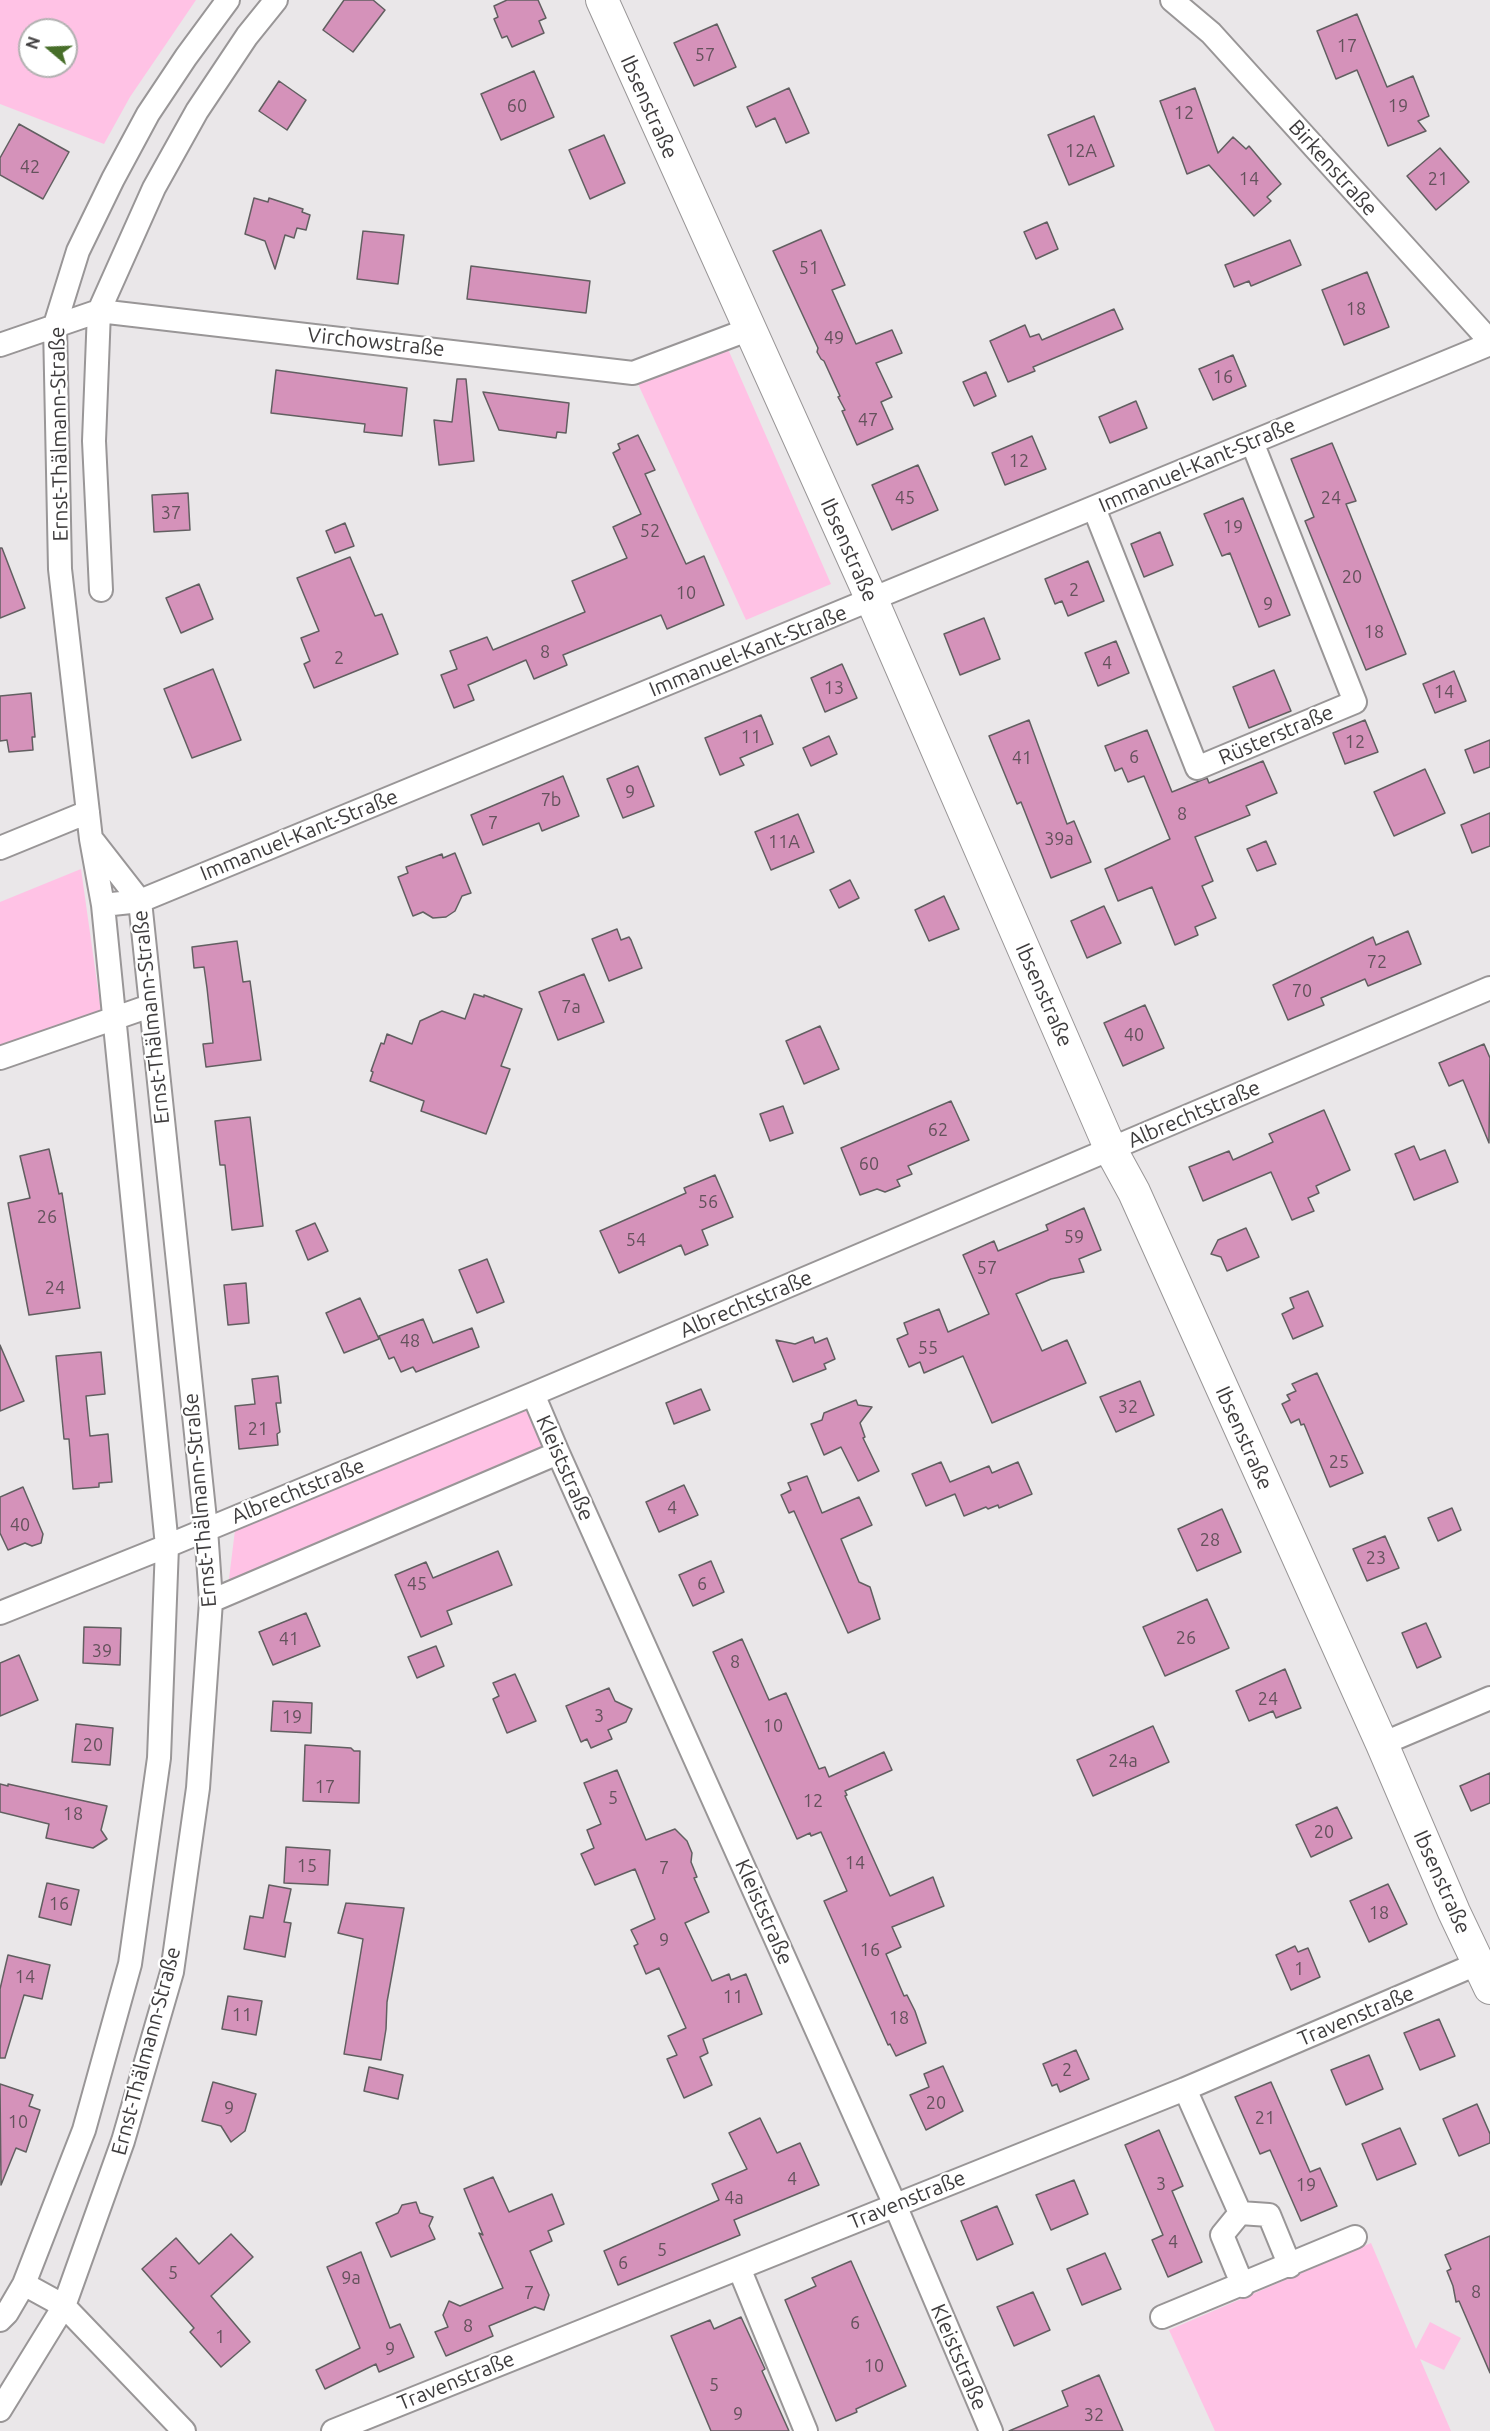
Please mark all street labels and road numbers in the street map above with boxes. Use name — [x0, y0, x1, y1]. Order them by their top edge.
street label: Ibsenstraße — [615, 51, 683, 163]
street label: Birkenstraße — [1283, 115, 1383, 221]
street label: Virchowstraße — [306, 322, 446, 362]
street label: Ernst-Thälmann-Straße — [45, 326, 73, 542]
street label: Immanuel-Kant-Straße — [1095, 412, 1299, 518]
street label: Ibsenstraße — [815, 494, 883, 606]
street label: Immanuel-Kant-Straße — [645, 600, 851, 702]
street label: Rüsterstraße — [1215, 700, 1337, 770]
street label: Immanuel-Kant-Straße — [196, 784, 402, 886]
street label: Ernst-Thälmann-Straße — [127, 909, 175, 1125]
street label: Ibsenstraße — [1010, 939, 1078, 1051]
street label: Albrechtstraße — [1124, 1075, 1264, 1153]
street label: Albrechtstraße — [676, 1265, 816, 1343]
street label: Ibsenstraße — [1210, 1382, 1278, 1494]
street label: Ernst-Thälmann-Straße — [178, 1392, 222, 1608]
street label: Kleiststraße — [531, 1411, 599, 1525]
street label: Albrechtstraße — [228, 1453, 368, 1529]
street label: Ibsenstraße — [1408, 1826, 1476, 1938]
street label: Kleiststraße — [730, 1855, 798, 1969]
street label: Ernst-Thälmann-Straße — [106, 1944, 186, 2158]
street label: Travenstraße — [1294, 1980, 1418, 2052]
street label: Travenstraße — [845, 2165, 969, 2235]
street label: Kleiststraße — [925, 2300, 993, 2414]
street label: Travenstraße — [394, 2346, 518, 2416]

